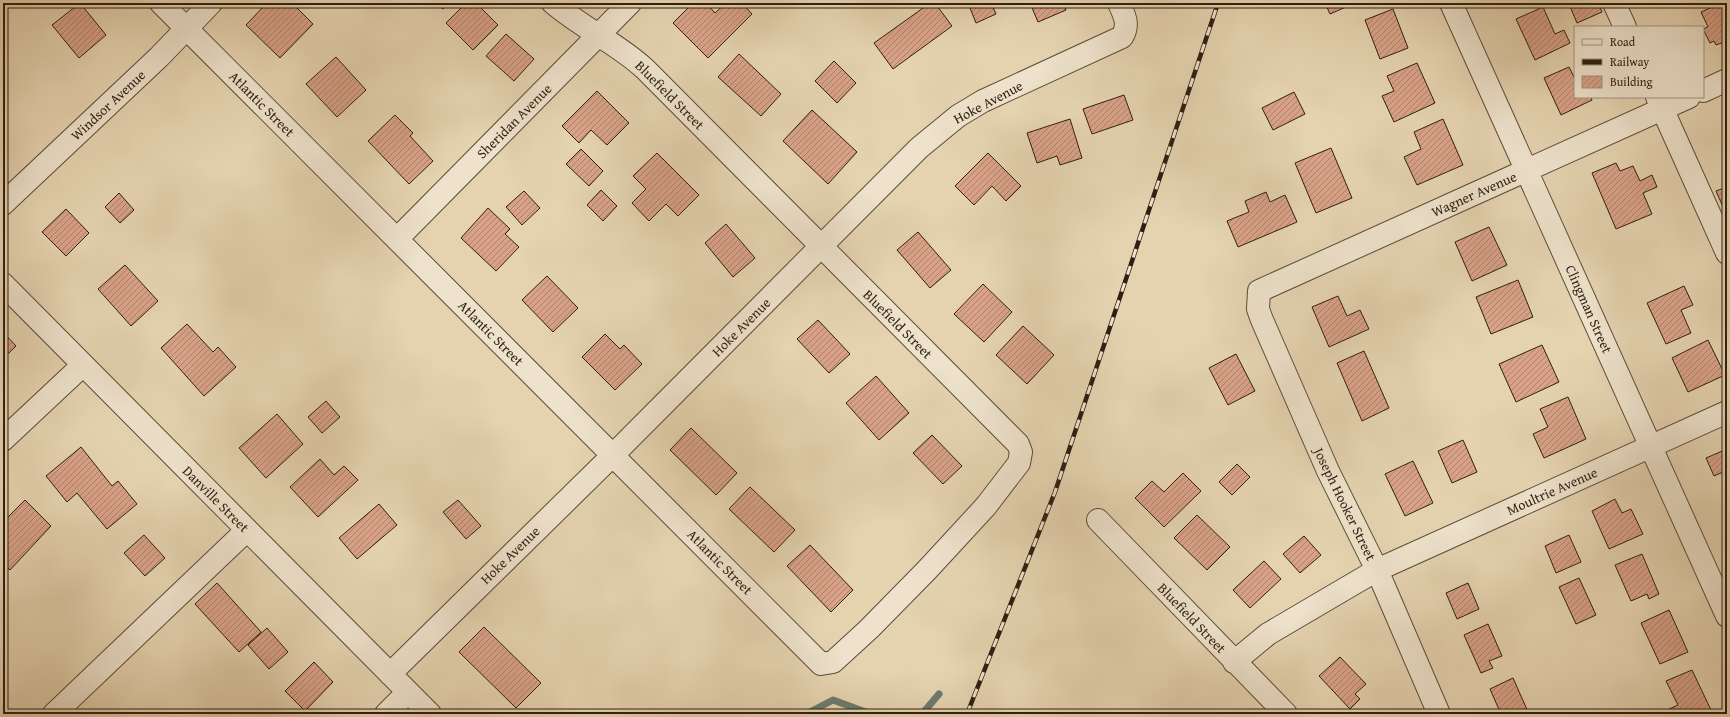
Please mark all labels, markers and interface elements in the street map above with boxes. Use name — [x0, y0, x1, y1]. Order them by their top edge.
legend — [1574, 26, 1704, 98]
text: Road — [1610, 33, 1636, 50]
text: Railway — [1610, 53, 1649, 70]
street label: Bluefield Street — [631, 56, 709, 134]
street label: Windsor Avenue — [66, 65, 150, 145]
street label: Atlantic Street — [225, 67, 299, 141]
text: Building — [1610, 73, 1653, 90]
street label: Hoke Avenue — [950, 75, 1027, 129]
street label: Sheridan Avenue — [472, 79, 556, 163]
street label: Wagner Avenue — [1428, 166, 1520, 222]
street label: Clingman Street — [1561, 262, 1617, 356]
street label: Bluefield Street — [859, 285, 937, 363]
street label: Hoke Avenue — [707, 293, 775, 361]
street label: Atlantic Street — [454, 296, 528, 370]
street label: Joseph Hooker Street — [1308, 442, 1381, 564]
street label: Danville Street — [178, 461, 254, 537]
street label: Moultrie Avenue — [1503, 462, 1601, 520]
street label: Hoke Avenue — [476, 521, 545, 589]
street label: Atlantic Street — [683, 525, 757, 599]
street label: Bluefield Street — [1153, 578, 1231, 658]

